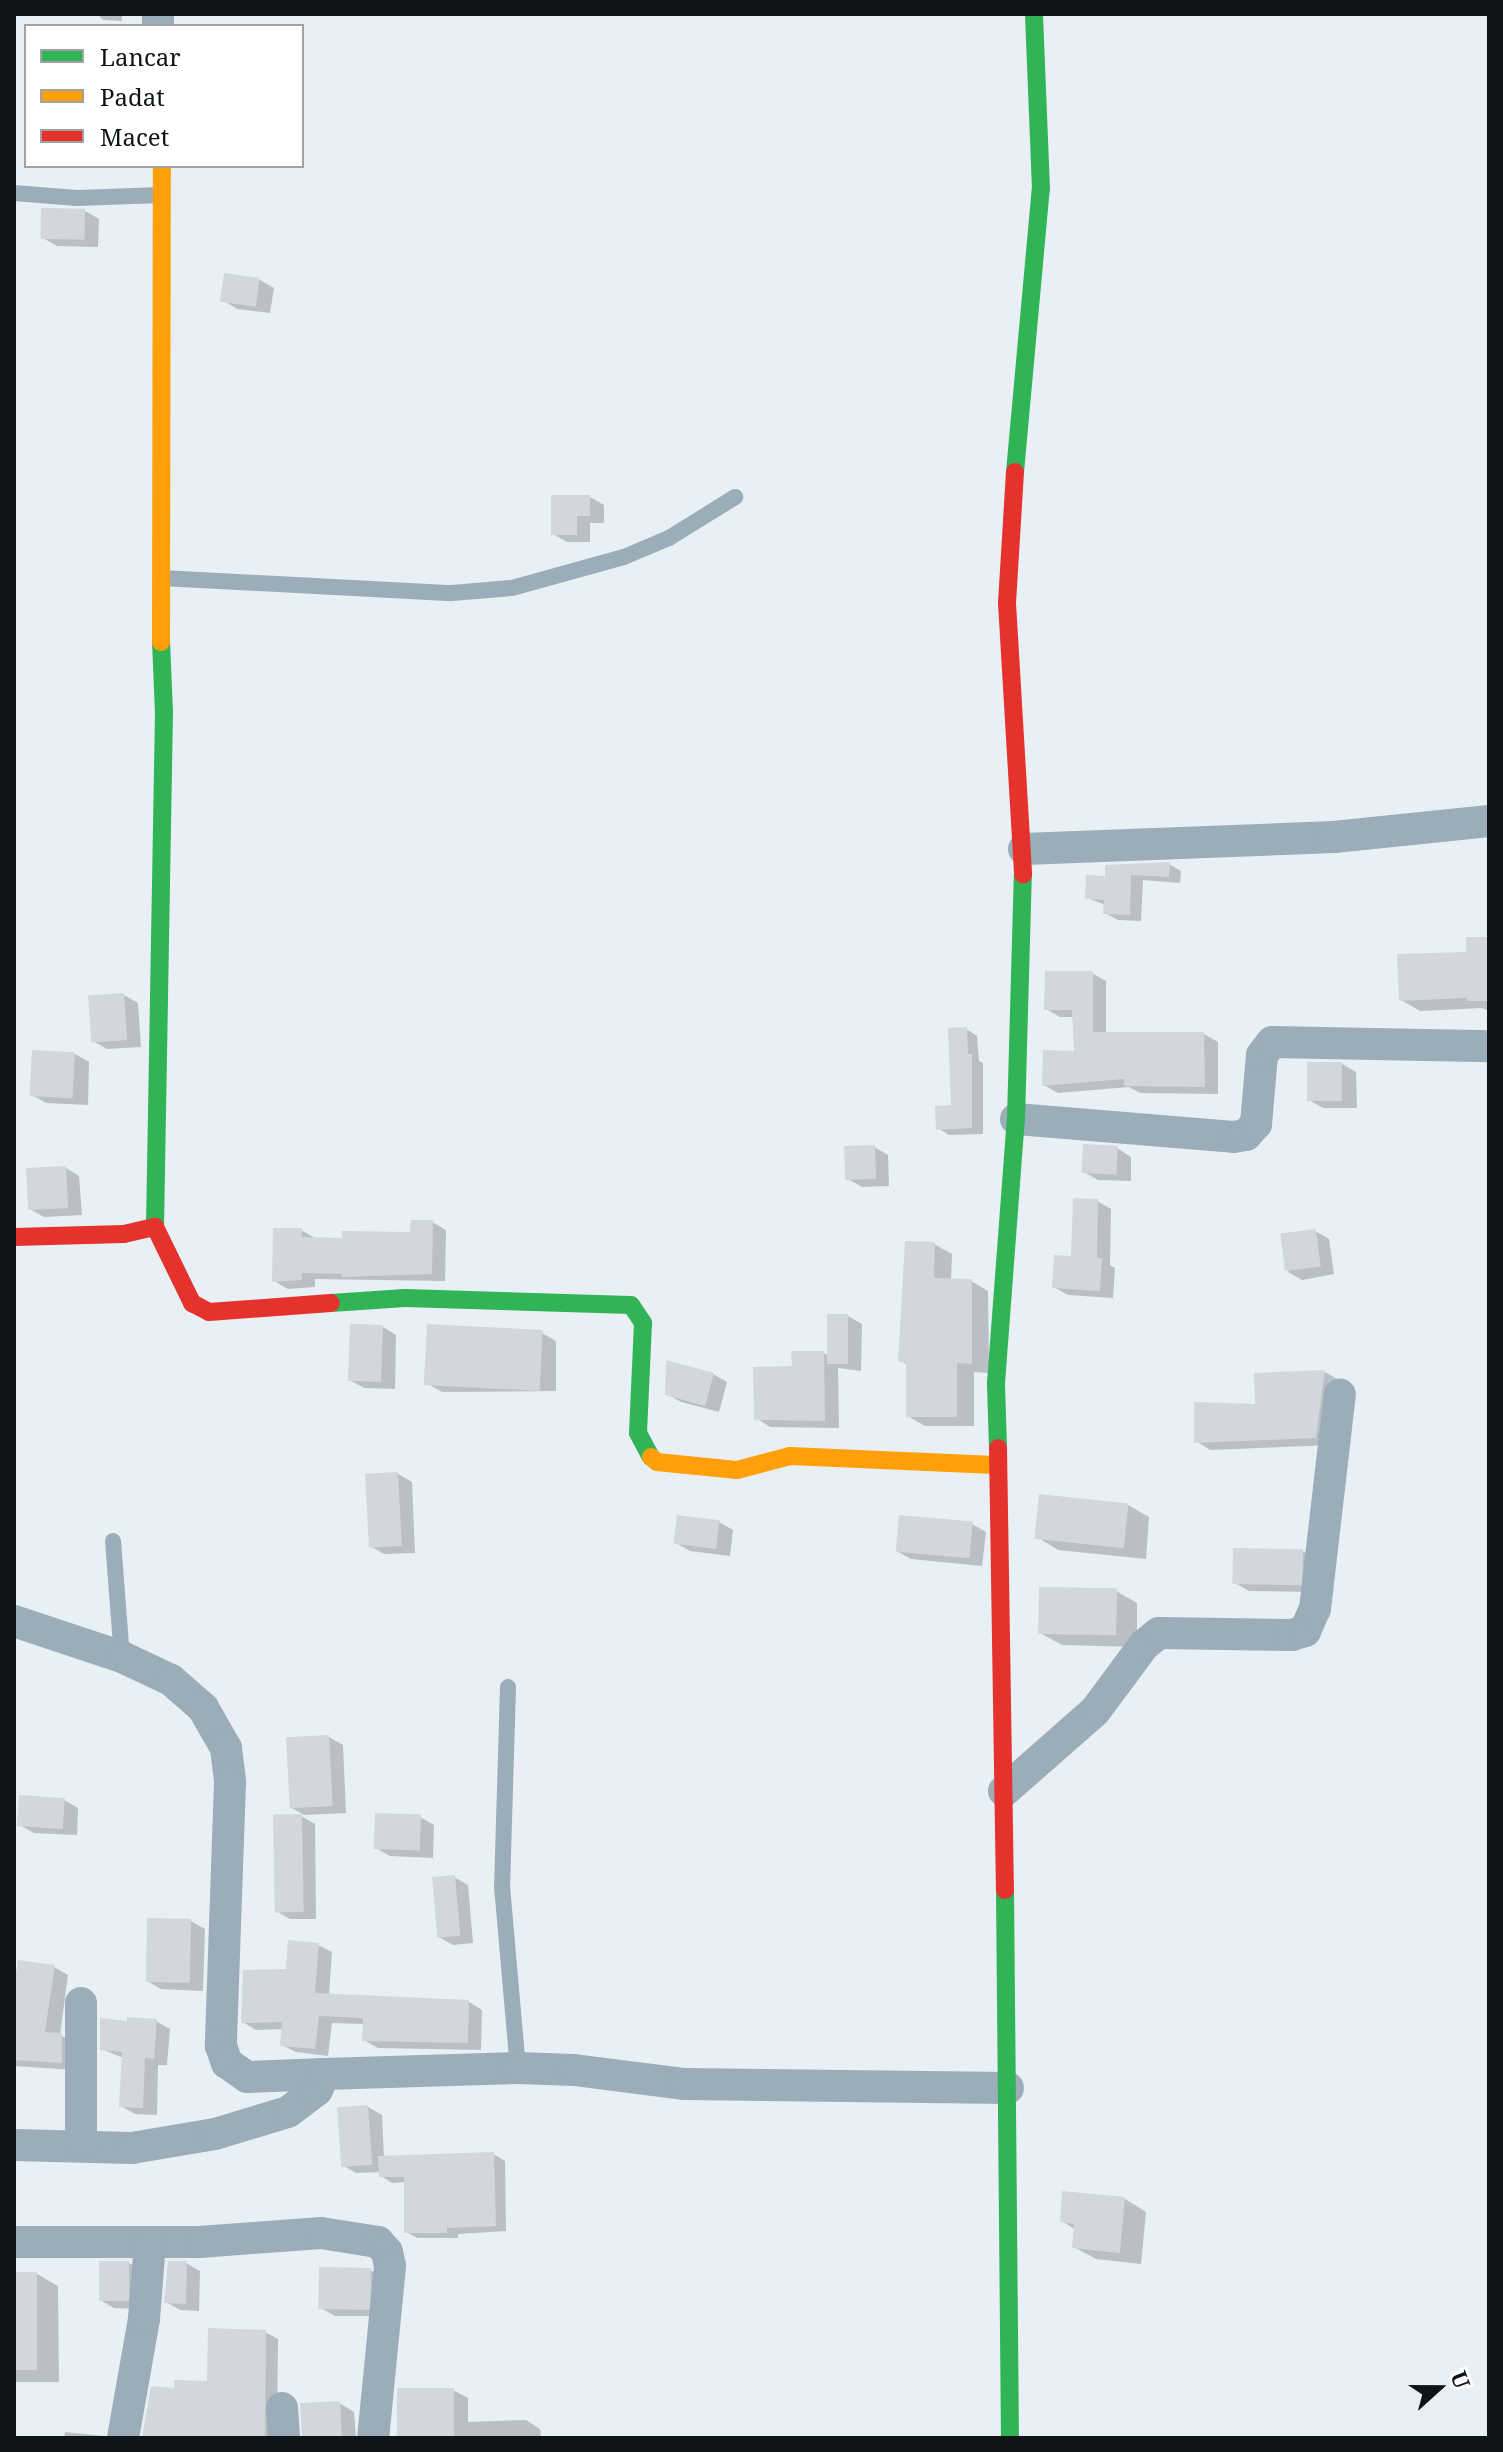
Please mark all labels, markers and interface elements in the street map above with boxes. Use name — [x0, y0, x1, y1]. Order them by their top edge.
legend — [24, 24, 304, 168]
text: Lancar — [100, 40, 181, 73]
text: Padat — [100, 80, 165, 113]
text: Macet — [100, 120, 169, 153]
north arrow — [1399, 2348, 1479, 2428]
text: U — [1444, 2366, 1478, 2392]

